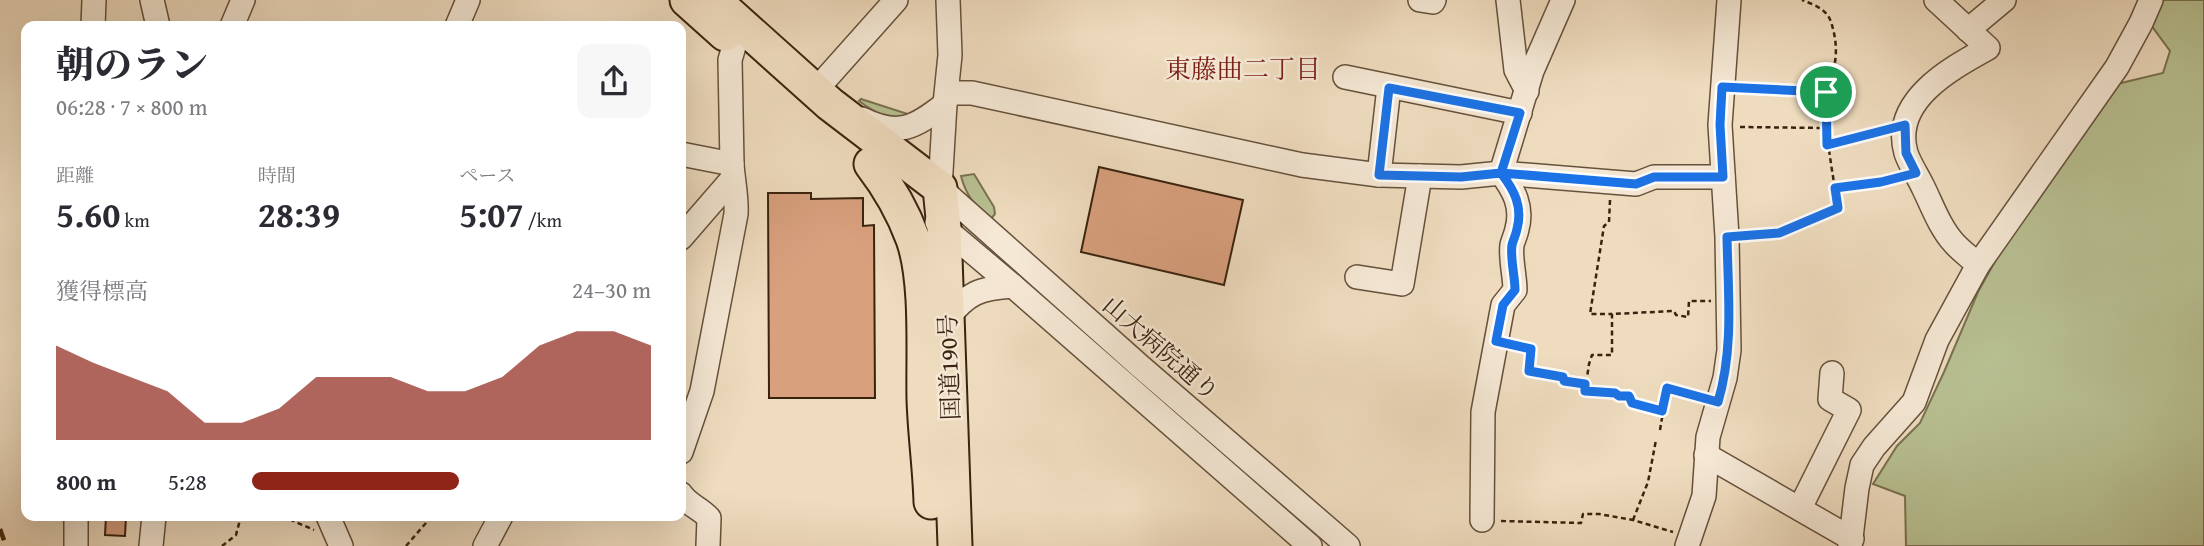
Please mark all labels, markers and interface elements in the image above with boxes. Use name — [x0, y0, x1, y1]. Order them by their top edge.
text: 朝のラン — [56, 36, 208, 92]
button: share — [577, 44, 651, 118]
district label: 東藤曲二丁目 — [1165, 49, 1321, 88]
pin — [1796, 62, 1856, 122]
icon: arrive — [1807, 73, 1845, 111]
text: 06:28 · 7 × 800 m — [56, 90, 208, 123]
text: 距離 — [56, 161, 94, 189]
text: 時間 — [258, 161, 296, 189]
text: ペース — [459, 161, 515, 189]
text: 5.60 — [56, 189, 120, 240]
text: 28:39 — [258, 189, 340, 240]
text: 5:07 — [459, 189, 524, 240]
text: km — [120, 206, 150, 234]
text: /km — [524, 206, 562, 234]
text: 24–30 m — [572, 273, 651, 306]
text: 獲得標高 — [56, 274, 148, 307]
street label: 山大病院通り — [1095, 288, 1227, 408]
street label: 国道190号 — [930, 313, 968, 421]
text: 800 m — [56, 465, 117, 498]
text: 5:28 — [168, 465, 207, 498]

